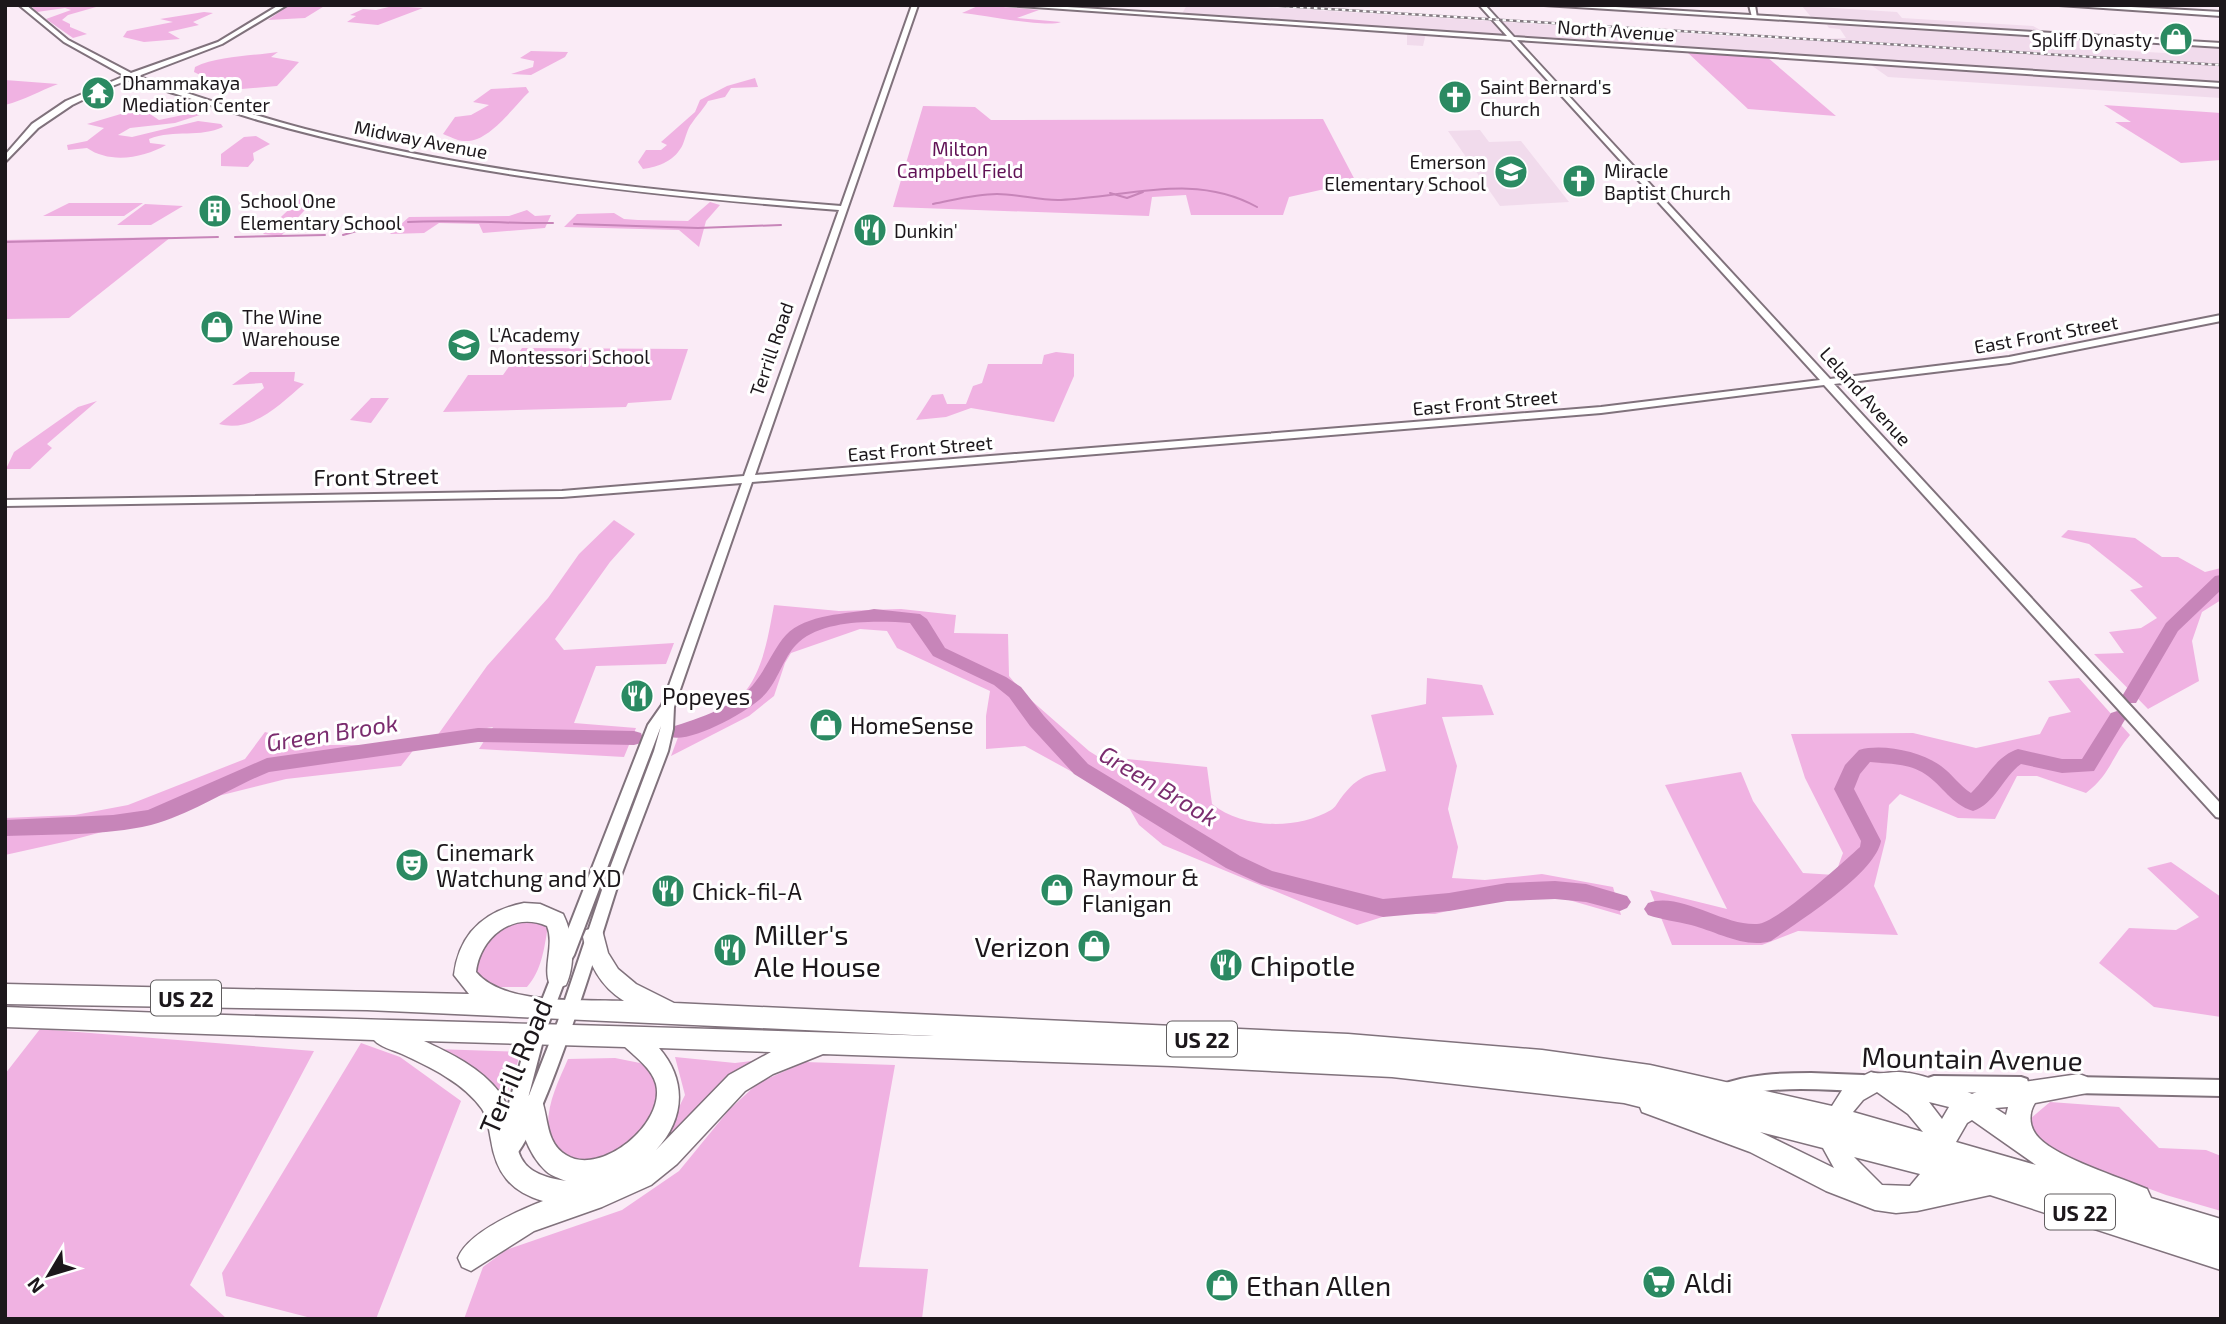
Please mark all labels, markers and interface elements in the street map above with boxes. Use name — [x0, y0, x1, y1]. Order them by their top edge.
street label: North Avenue — [1557, 14, 1675, 46]
shop icon: Spliff Dynasty — [2157, 20, 2195, 58]
place label: Spliff Dynasty — [2031, 28, 2152, 51]
place label: Dhammakaya Mediation Center — [122, 71, 270, 116]
temple icon: Dhammakaya Mediation Center — [79, 74, 117, 112]
place label: Saint Bernard's Church — [1480, 75, 1611, 120]
church icon: Saint Bernard's Church — [1436, 78, 1474, 116]
street label: Midway Avenue — [352, 115, 490, 163]
park label: Milton Campbell Field — [897, 137, 1023, 182]
place label: Emerson Elementary School — [1324, 150, 1486, 195]
school or university icon: Emerson Elementary School — [1492, 153, 1530, 191]
place label: Miracle Baptist Church — [1604, 159, 1731, 204]
church icon: Miracle Baptist Church — [1560, 162, 1598, 200]
place label: School One Elementary School — [240, 189, 402, 234]
building icon: School One Elementary School — [196, 192, 234, 230]
restaurant icon: Dunkin' — [851, 211, 889, 249]
place label: Dunkin' — [894, 219, 958, 242]
street label: Terrill Road — [744, 299, 798, 399]
place label: The Wine Warehouse — [242, 305, 340, 350]
shop icon: The Wine Warehouse — [198, 308, 236, 346]
street label: East Front Street — [1972, 310, 2120, 358]
place label: L'Academy Montessori School — [489, 323, 650, 368]
school or university icon: L'Academy Montessori School — [445, 326, 483, 364]
street label: Leland Avenue — [1816, 342, 1916, 450]
street label: East Front Street — [1411, 384, 1559, 420]
street label: East Front Street — [846, 430, 994, 466]
street label: Front Street — [313, 461, 439, 491]
restaurant icon: Popeyes — [618, 677, 656, 715]
place label: Popeyes — [662, 682, 750, 710]
shop icon: HomeSense — [807, 706, 845, 744]
water label: Green Brook — [264, 707, 400, 757]
place label: HomeSense — [850, 711, 974, 739]
water label: Green Brook — [1095, 738, 1223, 832]
place label: Cinemark Watchung and XD — [436, 838, 622, 892]
theatre icon: Cinemark Watchung and XD — [393, 846, 431, 884]
place label: Raymour & Flanigan — [1082, 863, 1199, 917]
shop icon: Raymour & Flanigan — [1038, 871, 1076, 909]
restaurant icon: Chick-fil-A — [649, 872, 687, 910]
place label: Chick-fil-A — [692, 877, 802, 905]
place label: Miller's Ale House — [754, 917, 881, 983]
shop icon: Verizon — [1075, 927, 1113, 965]
place label: Verizon — [974, 929, 1070, 963]
restaurant icon: Miller's Ale House — [711, 931, 749, 969]
restaurant icon: Chipotle — [1207, 946, 1245, 984]
place label: Chipotle — [1250, 948, 1355, 982]
road number: US 22 — [151, 981, 221, 1016]
street label: Terrill Road — [471, 993, 559, 1139]
road number: US 22 — [1167, 1021, 1237, 1056]
street label: Mountain Avenue — [1861, 1039, 2083, 1077]
road number: US 22 — [2045, 1194, 2115, 1230]
north arrow — [14, 1240, 84, 1310]
supermarket icon: Aldi — [1640, 1263, 1678, 1301]
place label: Aldi — [1684, 1265, 1733, 1299]
shop icon: Ethan Allen — [1203, 1266, 1241, 1304]
place label: Ethan Allen — [1246, 1268, 1391, 1302]
text: N — [22, 1273, 48, 1298]

